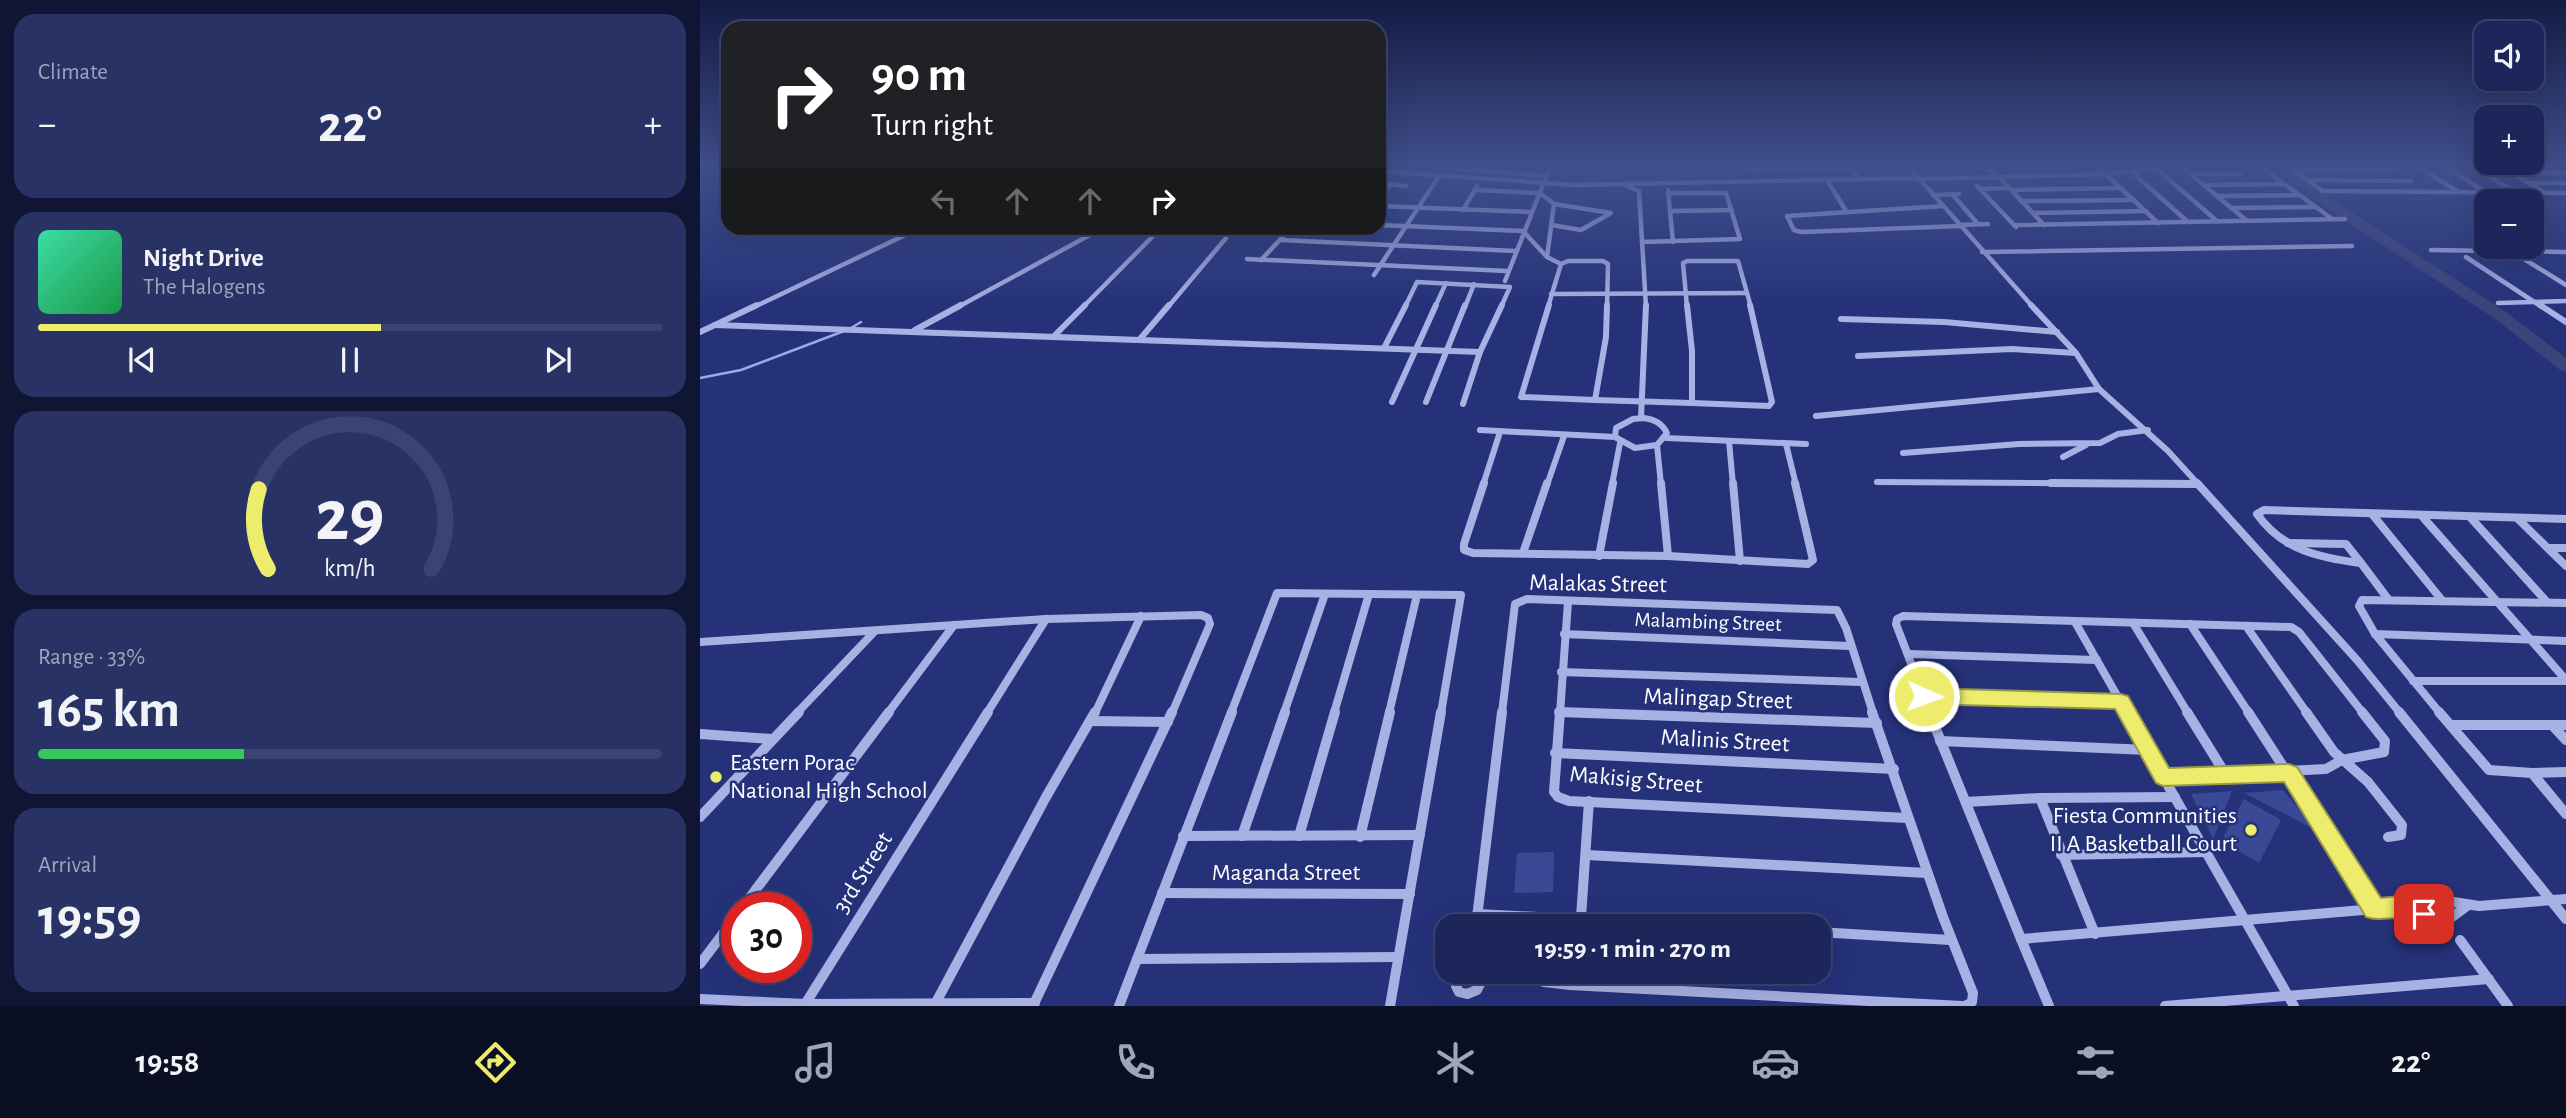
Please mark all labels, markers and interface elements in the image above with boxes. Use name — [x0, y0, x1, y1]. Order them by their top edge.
map controls — [2474, 21, 2544, 259]
button: sound — [2474, 21, 2544, 91]
icon: right — [756, 49, 847, 140]
text: 90 m — [871, 51, 967, 100]
text: Climate — [38, 61, 108, 84]
text: 22° — [318, 99, 382, 151]
button: + — [2474, 105, 2544, 175]
text: − — [38, 106, 56, 144]
text: + — [644, 106, 662, 144]
text: Turn right — [871, 109, 993, 141]
icon: left — [925, 182, 963, 220]
icon: ahead — [998, 182, 1036, 220]
icon: ahead — [1071, 182, 1109, 220]
icon: right — [1144, 182, 1182, 220]
button: − — [2474, 189, 2544, 259]
text: Night Drive — [143, 245, 264, 271]
text: The Halogens — [143, 276, 265, 299]
icon: previous — [123, 341, 161, 379]
icon: pause — [331, 341, 369, 379]
icon: next — [539, 341, 577, 379]
text: 29 — [315, 481, 385, 554]
text: km/h — [324, 556, 376, 581]
street label: Malakas Street — [1529, 571, 1667, 597]
street label: Malambing Street — [1634, 609, 1782, 635]
text: Range · 33% — [38, 646, 145, 669]
position arrow — [1887, 659, 1961, 733]
text: 165 km — [38, 684, 180, 736]
street label: Malingap Street — [1643, 684, 1793, 714]
street label: Malinis Street — [1660, 726, 1790, 756]
place label: Eastern Porac National High School — [730, 751, 928, 803]
street label: Makisig Street — [1569, 762, 1704, 798]
marker: Eastern Porac National High School — [708, 769, 724, 785]
place label: Fiesta Communities II A Basketball Court — [2050, 804, 2237, 856]
marker: Fiesta Communities II A Basketball Court — [2243, 822, 2259, 838]
street label: 3rd Street — [829, 828, 897, 918]
text: Arrival — [38, 854, 97, 877]
street label: Maganda Street — [1212, 861, 1361, 885]
pin — [2394, 884, 2454, 944]
text: 19:59 — [38, 892, 141, 944]
speed limit sign: 30 — [721, 892, 812, 983]
icon: arrive — [2405, 895, 2443, 933]
text: 19:59 · 1 min · 270 m — [1535, 936, 1731, 962]
icon: directions — [471, 1038, 520, 1087]
icon: music — [791, 1038, 840, 1087]
icon: phone — [1111, 1038, 1160, 1087]
icon: climate — [1431, 1038, 1480, 1087]
icon: car — [1751, 1038, 1800, 1087]
icon: filters — [2071, 1038, 2120, 1087]
text: 19:58 — [136, 1046, 199, 1078]
text: 22° — [2391, 1046, 2430, 1078]

